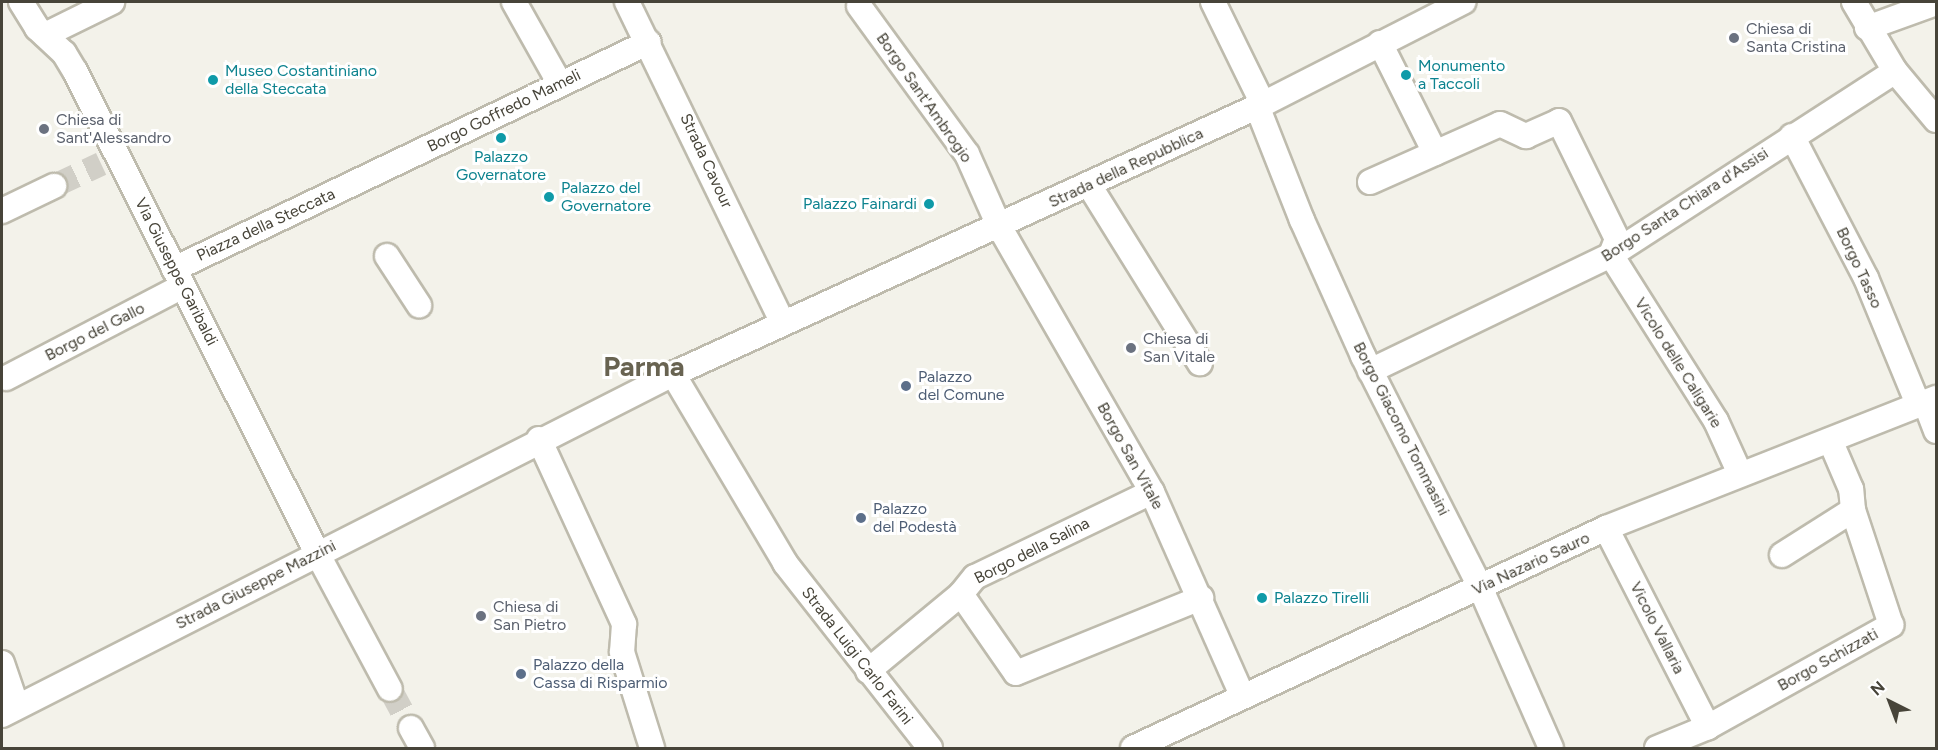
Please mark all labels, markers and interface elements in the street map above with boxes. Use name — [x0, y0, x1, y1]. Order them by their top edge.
place label: Chiesa di Santa Cristina — [1746, 19, 1846, 57]
street label: Borgo Sant'Ambrogio — [872, 29, 976, 167]
marker: Chiesa di Santa Cristina — [1727, 31, 1741, 45]
place label: Monumento a Taccoli — [1418, 56, 1505, 94]
place label: Museo Costantiniano della Steccata — [225, 61, 377, 99]
street label: Borgo Goffredo Mameli — [424, 65, 584, 157]
marker: Monumento a Taccoli — [1399, 68, 1413, 82]
marker: Museo Costantiniano della Steccata — [206, 73, 220, 87]
place label: Chiesa di Sant'Alessandro — [56, 110, 171, 148]
street label: Strada Cavour — [676, 111, 736, 211]
marker: Chiesa di Sant'Alessandro — [37, 122, 51, 136]
street label: Strada della Repubblica — [1046, 124, 1206, 212]
marker: Palazzo Governatore — [494, 131, 508, 145]
street label: Borgo Santa Chiara d'Assisi — [1598, 144, 1772, 266]
place label: Palazzo Governatore — [456, 147, 546, 185]
place label: Palazzo del Governatore — [561, 178, 651, 216]
street label: Piazza della Steccata — [194, 185, 338, 265]
marker: Palazzo del Governatore — [542, 190, 556, 204]
place label: Palazzo Fainardi — [803, 194, 917, 214]
street label: Via Giuseppe Garibaldi — [130, 195, 222, 349]
marker: Palazzo Fainardi — [922, 197, 936, 211]
street label: Borgo Tasso — [1832, 224, 1886, 312]
street label: Vicolo delle Caligarie — [1630, 294, 1726, 432]
street label: Borgo del Gallo — [42, 299, 148, 365]
place label: Chiesa di San Vitale — [1143, 329, 1215, 367]
street label: Borgo Giacomo Tommasini — [1349, 339, 1453, 519]
marker: Chiesa di San Vitale — [1124, 341, 1138, 355]
district label: Parma — [603, 349, 685, 383]
place label: Palazzo del Comune — [918, 367, 1005, 405]
marker: Palazzo del Comune — [899, 379, 913, 393]
street label: Borgo San Vitale — [1093, 399, 1167, 513]
place label: Palazzo del Podestà — [873, 499, 957, 537]
marker: Palazzo del Podestà — [854, 511, 868, 525]
street label: Borgo della Salina — [971, 514, 1093, 588]
street label: Via Nazario Sauro — [1469, 528, 1593, 600]
street label: Strada Giuseppe Mazzini — [173, 536, 339, 634]
street label: Vicolo Vallaria — [1626, 579, 1688, 677]
street label: Strada Luigi Carlo Farini — [797, 583, 917, 729]
place label: Palazzo Tirelli — [1274, 588, 1369, 608]
marker: Palazzo Tirelli — [1255, 591, 1269, 605]
place label: Chiesa di San Pietro — [493, 597, 566, 635]
marker: Chiesa di San Pietro — [474, 609, 488, 623]
street label: Borgo Schizzati — [1774, 624, 1882, 696]
place label: Palazzo della Cassa di Risparmio — [533, 655, 668, 693]
marker: Palazzo della Cassa di Risparmio — [514, 667, 528, 681]
north arrow — [1860, 672, 1920, 732]
text: N — [1867, 677, 1889, 699]

